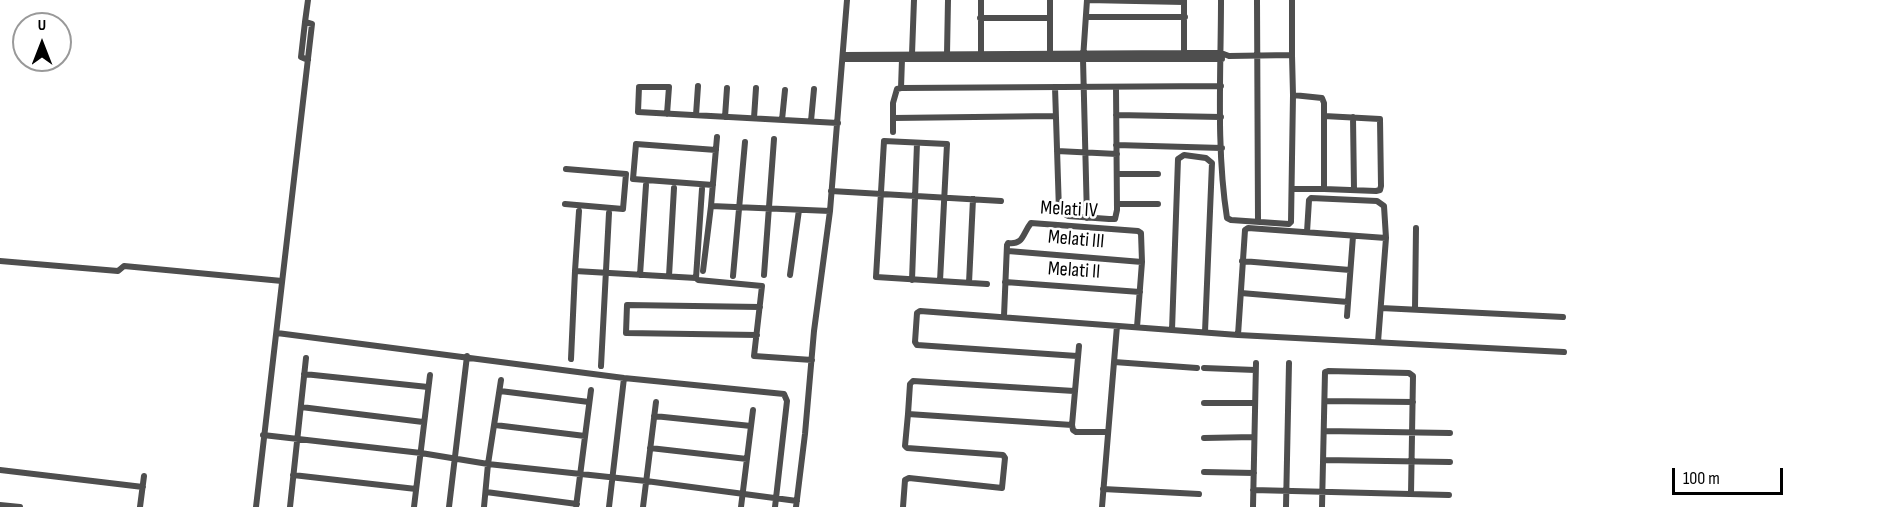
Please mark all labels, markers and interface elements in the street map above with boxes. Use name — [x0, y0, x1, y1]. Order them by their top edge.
north arrow — [12, 12, 72, 72]
text: U — [38, 16, 46, 35]
street label: Melati IV — [1040, 197, 1098, 223]
street label: Melati III — [1047, 226, 1105, 254]
street label: Melati II — [1047, 257, 1101, 285]
scale bar — [1675, 456, 1786, 494]
text: 100 m — [1683, 468, 1720, 489]

